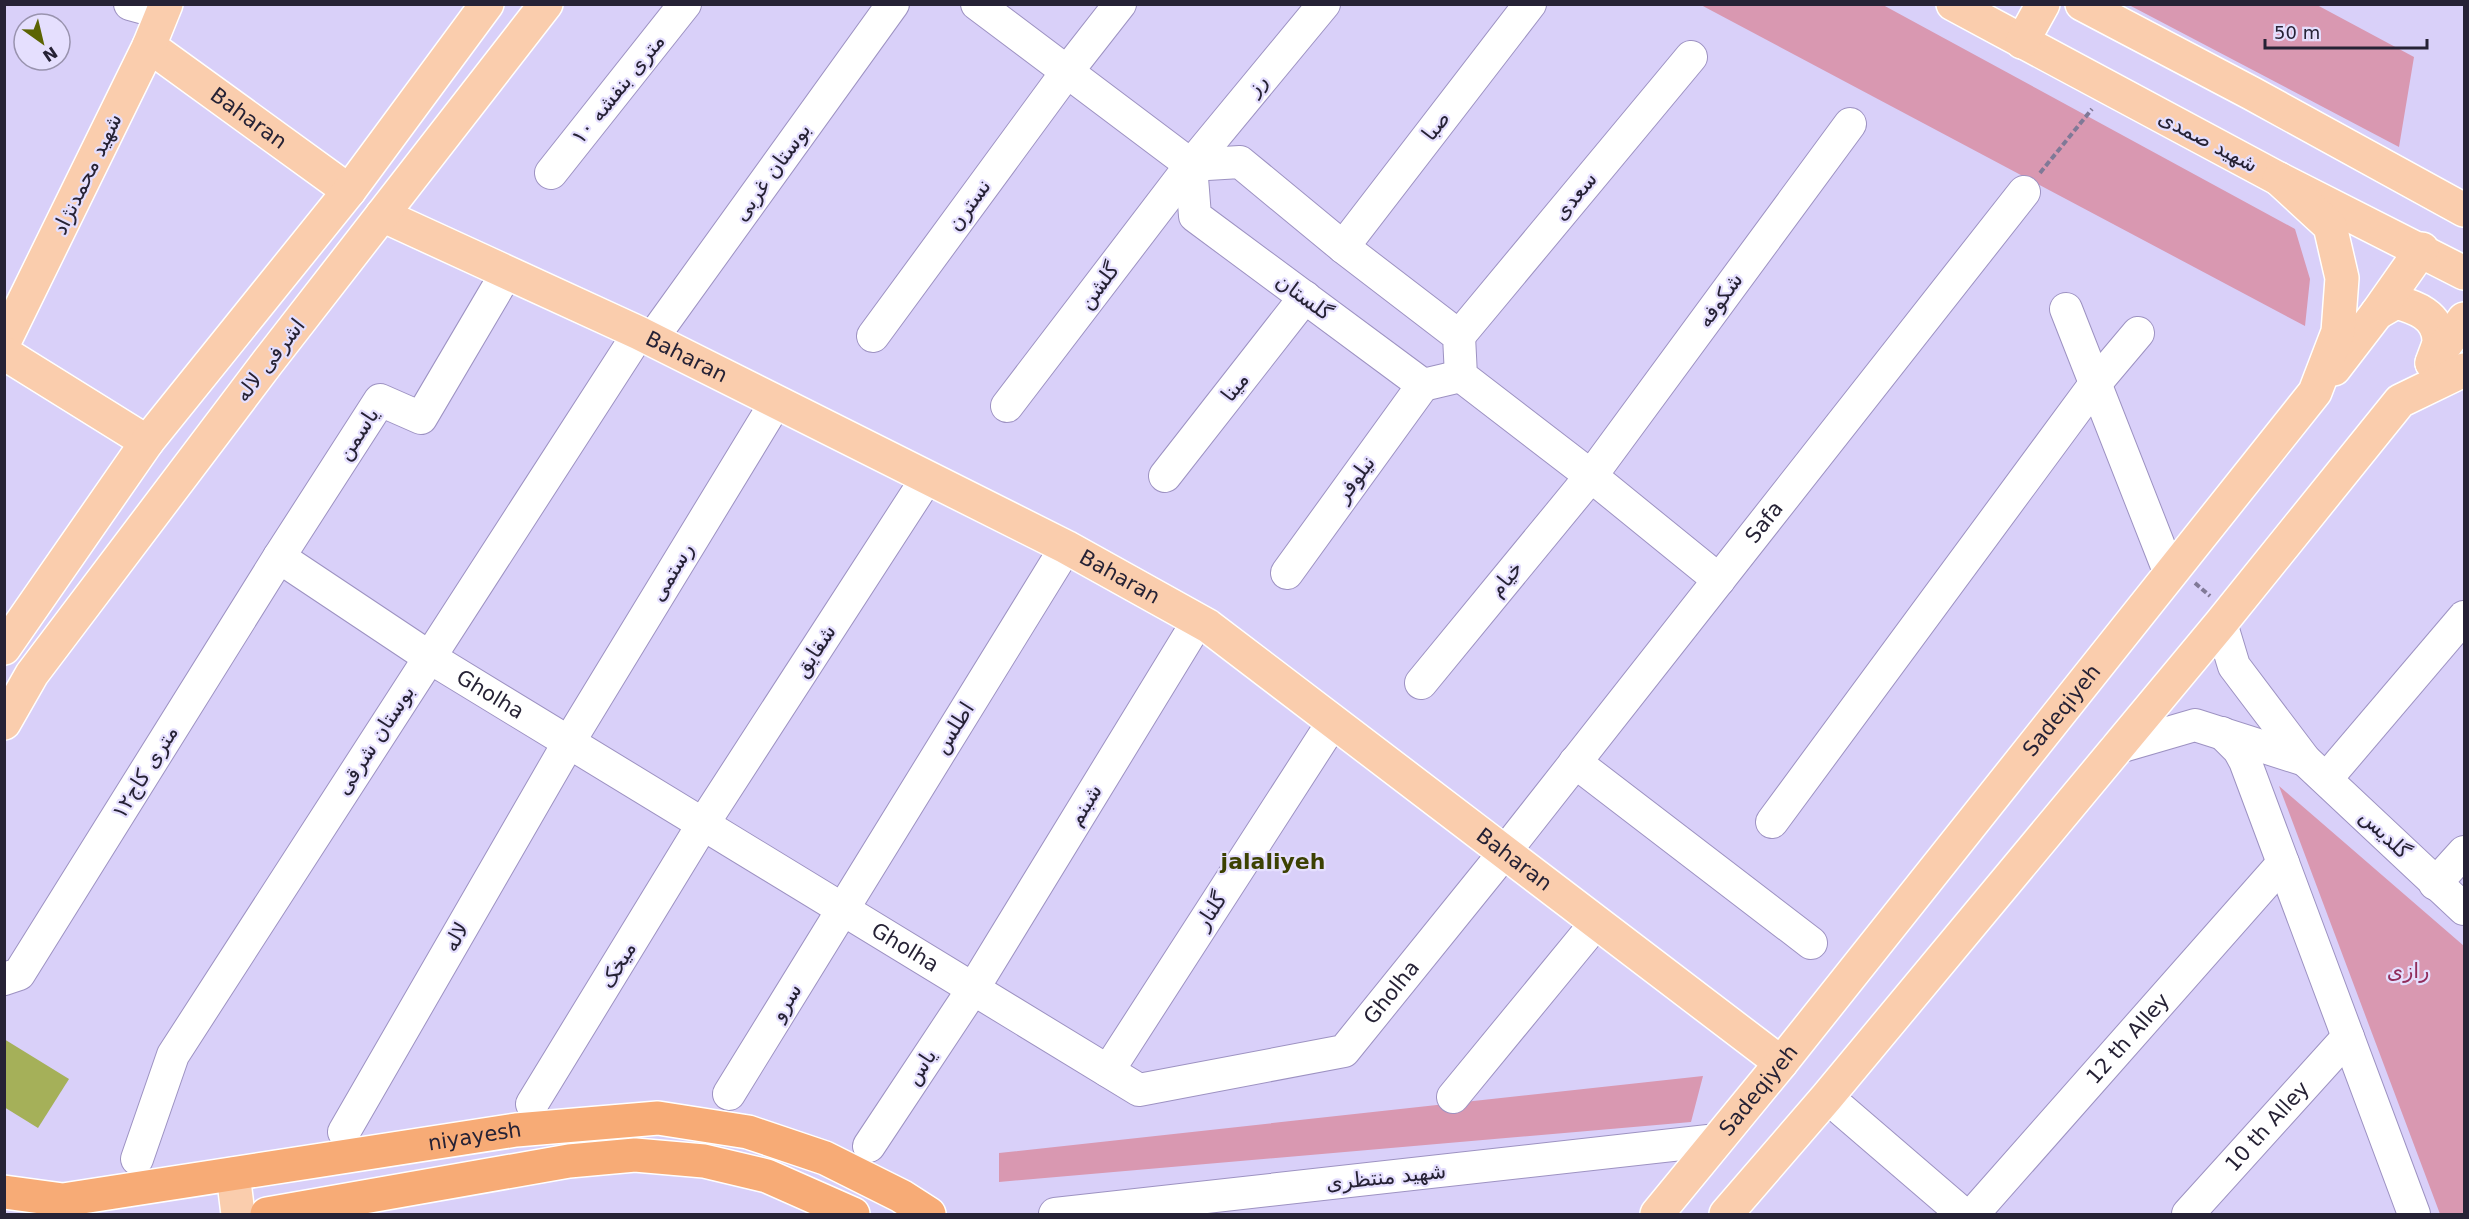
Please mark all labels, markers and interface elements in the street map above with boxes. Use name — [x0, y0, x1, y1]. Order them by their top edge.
north arrow — [12, 12, 72, 72]
scale bar — [2265, 12, 2427, 50]
text: 50 m — [2274, 22, 2320, 43]
street label: ۱۰ متری بنفشه — [566, 29, 670, 149]
text: N — [39, 42, 61, 66]
street label: رز — [1241, 70, 1273, 101]
street label: Baharan — [206, 83, 291, 154]
street label: شهید صمدی — [2154, 105, 2262, 177]
street label: صبا — [1417, 107, 1455, 145]
street label: شهید محمدنژاد — [47, 109, 127, 239]
street label: بوستان غربی — [728, 118, 816, 226]
street label: سعدی — [1548, 167, 1602, 225]
street label: نسترن — [942, 175, 996, 235]
street label: گلشن — [1074, 258, 1124, 314]
street label: شکوفه — [1692, 268, 1748, 332]
street label: گلستان — [1271, 269, 1337, 325]
street label: اشرفی لاله — [230, 314, 310, 406]
street label: Baharan — [642, 326, 731, 387]
street label: مینا — [1216, 368, 1254, 406]
street label: یاسمن — [332, 403, 384, 465]
street label: نیلوفر — [1330, 451, 1380, 508]
street label: Safa — [1740, 497, 1788, 548]
street label: رستمی — [645, 539, 699, 605]
street label: Baharan — [1075, 545, 1164, 609]
street label: خیام — [1484, 556, 1528, 602]
street label: شقایق — [789, 620, 841, 682]
street label: Sadeqiyeh — [2018, 660, 2105, 761]
street label: Gholha — [452, 665, 528, 724]
street label: بوستان شرقی — [331, 681, 419, 799]
street label: اطلس — [929, 698, 979, 758]
street label: ۱۲متری کاج — [107, 721, 184, 823]
street label: شبنم — [1063, 780, 1108, 831]
street label: گلدیس — [2355, 804, 2415, 864]
street label: Baharan — [1472, 823, 1557, 896]
district label: jalaliyeh — [1220, 849, 1325, 874]
street label: گلنار — [1190, 888, 1232, 935]
street label: لاله — [438, 918, 474, 956]
street label: Gholha — [867, 918, 943, 977]
street label: میخک — [595, 937, 641, 993]
street label: Gholha — [1359, 956, 1424, 1029]
park label: رازی — [2387, 959, 2429, 983]
street label: سرو — [765, 979, 807, 1026]
street label: 12 th Alley — [2081, 988, 2174, 1089]
street label: Sadeqiyeh — [1714, 1040, 1803, 1141]
street label: یاس — [901, 1044, 941, 1089]
street label: 10 th Alley — [2220, 1076, 2314, 1176]
street label: niyayesh — [426, 1117, 523, 1155]
street label: شهید منتظری — [1325, 1159, 1447, 1195]

